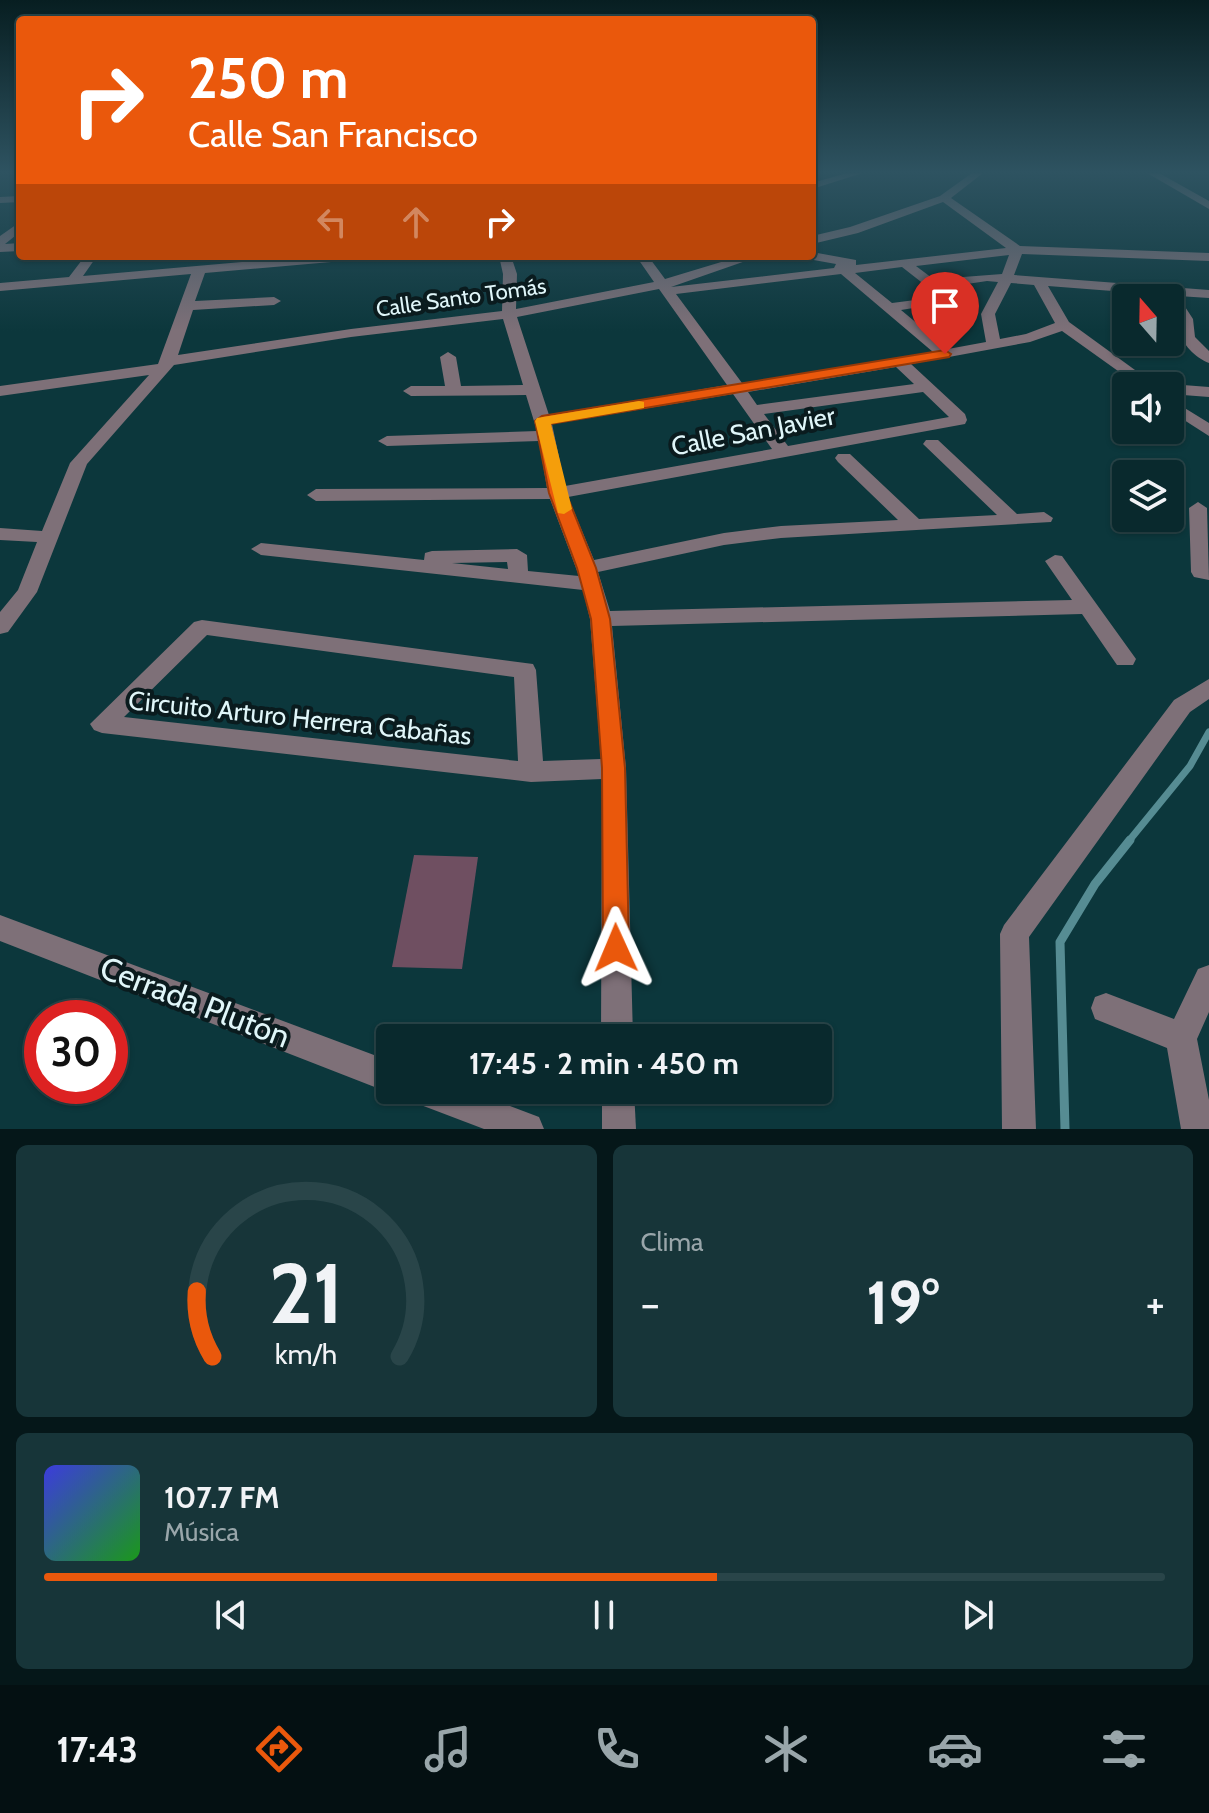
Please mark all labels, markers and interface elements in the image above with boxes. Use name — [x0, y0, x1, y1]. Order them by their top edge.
text: 250 m — [188, 44, 349, 112]
icon: right — [56, 48, 160, 152]
text: Calle San Francisco — [188, 112, 478, 156]
icon: left — [310, 200, 354, 244]
icon: ahead — [394, 200, 438, 244]
icon: right — [478, 200, 522, 244]
street label: Calle Santo Tomás — [374, 272, 548, 323]
pin — [911, 272, 979, 354]
icon: arrive — [923, 284, 967, 328]
north arrow — [1112, 284, 1184, 356]
map controls — [1112, 284, 1184, 532]
button: sound — [1112, 372, 1184, 444]
street label: Calle San Javier — [668, 399, 838, 463]
button: layers — [1112, 460, 1184, 532]
street label: Circuito Arturo Herrera Cabañas — [127, 684, 473, 752]
position arrow — [574, 906, 658, 990]
street label: Cerrada Plutón — [95, 948, 295, 1056]
speed limit sign: 30 — [24, 1000, 128, 1104]
text: 17:45 · 2 min · 450 m — [469, 1045, 739, 1082]
text: Clima — [641, 1226, 703, 1258]
text: 21 — [269, 1243, 344, 1344]
text: 19° — [866, 1266, 939, 1339]
text: − — [641, 1277, 660, 1330]
text: + — [1146, 1277, 1165, 1330]
text: km/h — [275, 1336, 338, 1371]
text: 107.7 FM — [164, 1479, 279, 1516]
text: Música — [164, 1516, 239, 1548]
icon: previous — [209, 1593, 253, 1637]
icon: pause — [582, 1593, 626, 1637]
icon: next — [956, 1593, 1000, 1637]
icon: directions — [251, 1721, 307, 1777]
icon: music — [420, 1721, 476, 1777]
icon: phone — [589, 1721, 645, 1777]
icon: climate — [758, 1721, 814, 1777]
icon: car — [927, 1721, 983, 1777]
icon: filters — [1096, 1721, 1152, 1777]
text: 17:43 — [57, 1727, 138, 1771]

